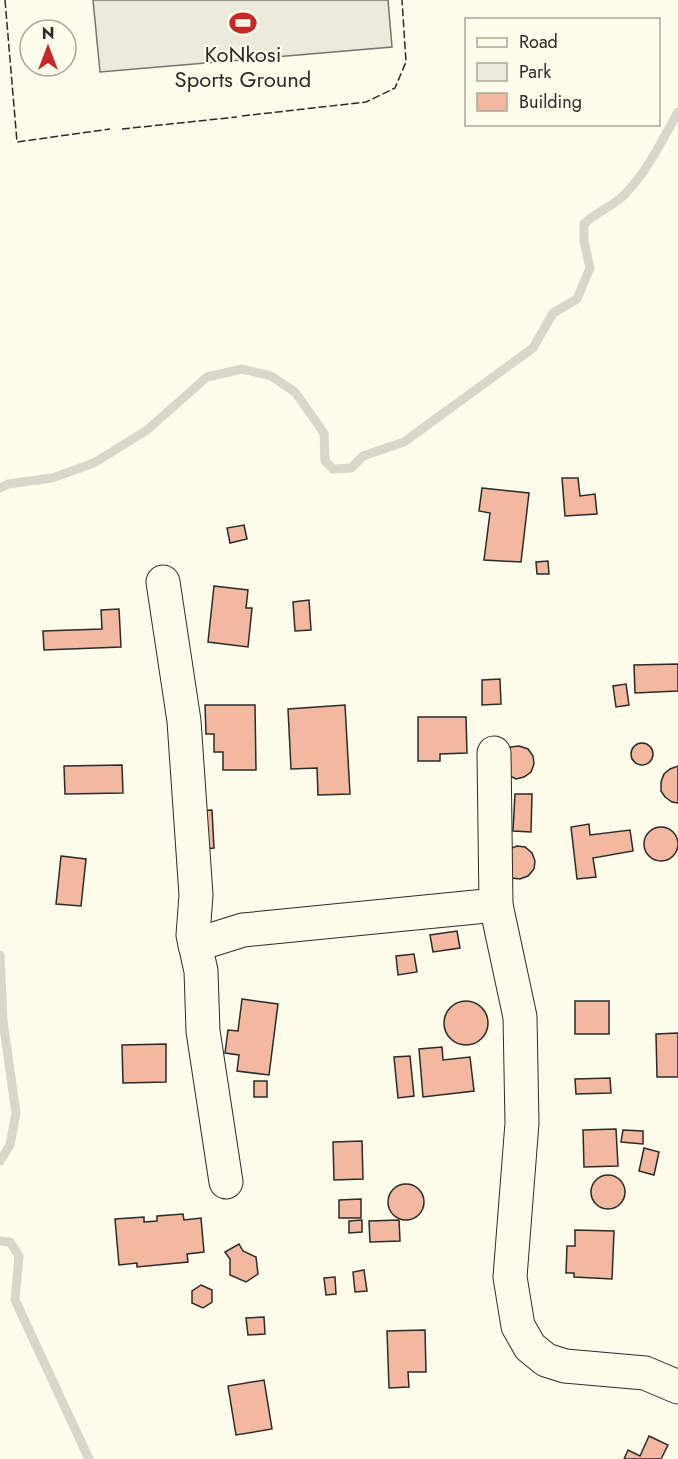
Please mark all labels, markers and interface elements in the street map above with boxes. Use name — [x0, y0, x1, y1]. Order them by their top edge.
sports icon: KoNkosi Sports Ground — [228, 8, 258, 38]
north arrow — [18, 18, 78, 78]
legend — [465, 18, 660, 126]
text: N — [42, 22, 54, 45]
text: Road — [519, 29, 558, 55]
place label: KoNkosi Sports Ground — [175, 38, 311, 95]
text: Park — [519, 59, 551, 85]
text: Building — [519, 89, 582, 115]

